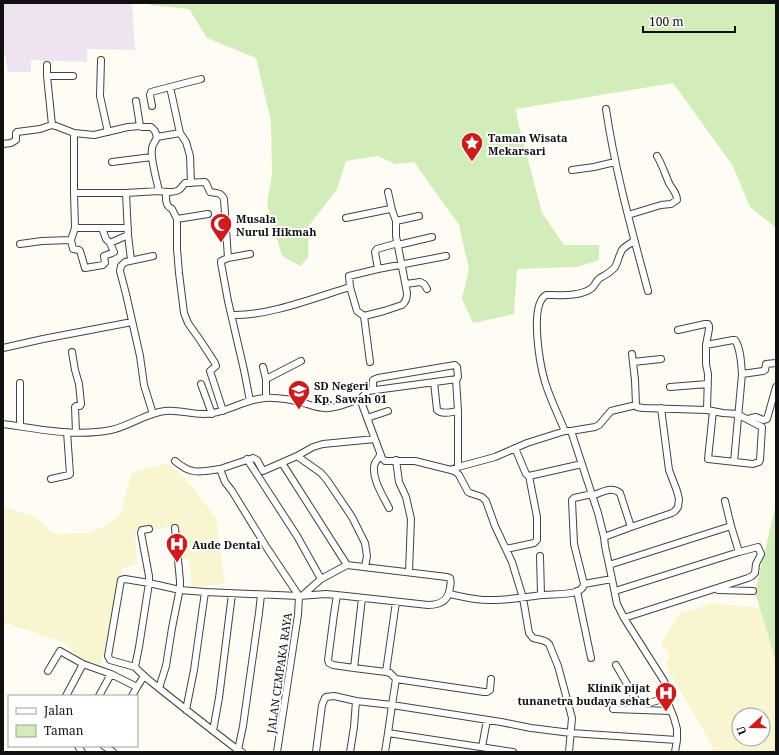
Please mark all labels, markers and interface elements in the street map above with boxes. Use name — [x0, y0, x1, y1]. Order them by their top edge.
scale bar — [643, 8, 735, 34]
text: 100 m — [649, 13, 684, 30]
place icon: Taman Wisata Mekarsari — [459, 130, 485, 163]
place label: Taman Wisata Mekarsari — [488, 130, 568, 158]
mosque icon: Musala Nurul Hikmah — [208, 211, 234, 244]
place label: Musala Nurul Hikmah — [236, 211, 317, 239]
school or university icon: SD Negeri Kp. Sawah 01 — [286, 378, 312, 411]
place label: SD Negeri Kp. Sawah 01 — [314, 378, 387, 406]
hospital icon: Aude Dental — [164, 531, 190, 564]
place label: Aude Dental — [192, 537, 261, 552]
street label: JALAN CEMPAKA RAYA — [263, 611, 295, 735]
place label: Klinik pijat tunanetra budaya sehat — [517, 680, 651, 708]
hospital icon: Klinik pijat tunanetra budaya sehat — [653, 680, 679, 713]
legend — [8, 695, 138, 747]
text: Jalan — [43, 702, 74, 719]
north arrow — [731, 707, 771, 747]
text: Taman — [44, 722, 84, 739]
text: U — [732, 724, 750, 737]

